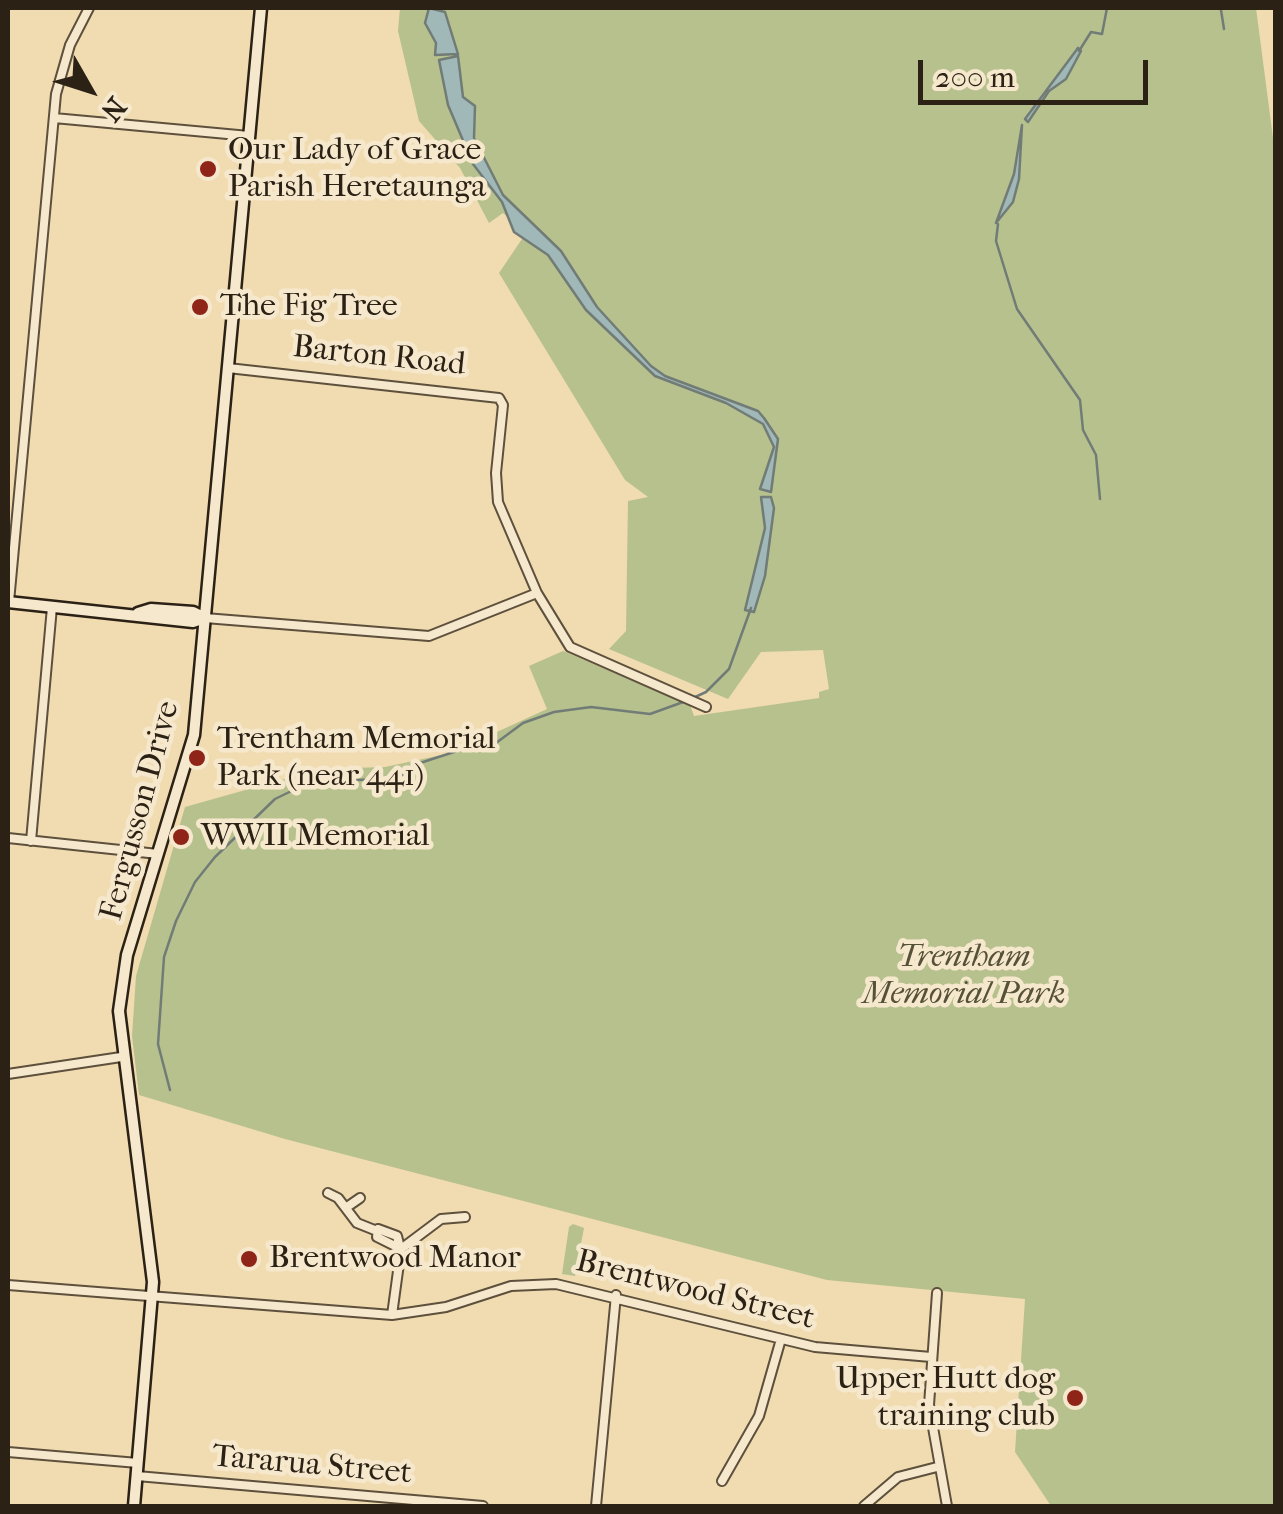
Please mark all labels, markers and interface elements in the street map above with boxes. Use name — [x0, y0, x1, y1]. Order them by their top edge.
north arrow — [40, 40, 140, 140]
scale bar — [923, 40, 1153, 102]
text: 200 m — [935, 60, 1015, 95]
text: N — [94, 91, 133, 128]
place label: Our Lady of Grace Parish Heretaunga — [228, 132, 486, 207]
marker: Our Lady of Grace Parish Heretaunga — [197, 158, 219, 180]
place label: The Fig Tree — [220, 288, 398, 326]
marker: The Fig Tree — [189, 296, 211, 318]
street label: Barton Road — [291, 329, 467, 385]
street label: Fergusson Drive — [93, 697, 189, 925]
place label: Trentham Memorial Park (near 441) — [217, 721, 496, 796]
marker: Trentham Memorial Park (near 441) — [186, 747, 208, 769]
place label: WWII Memorial — [201, 818, 430, 856]
marker: WWII Memorial — [170, 826, 192, 848]
park label: Trentham Memorial Park — [863, 939, 1065, 1014]
place label: Brentwood Manor — [269, 1240, 521, 1278]
street label: Brentwood Street — [572, 1243, 818, 1339]
marker: Brentwood Manor — [238, 1248, 260, 1270]
place label: Upper Hutt dog training club — [836, 1361, 1055, 1436]
marker: Upper Hutt dog training club — [1064, 1387, 1086, 1409]
street label: Tararua Street — [211, 1438, 413, 1494]

